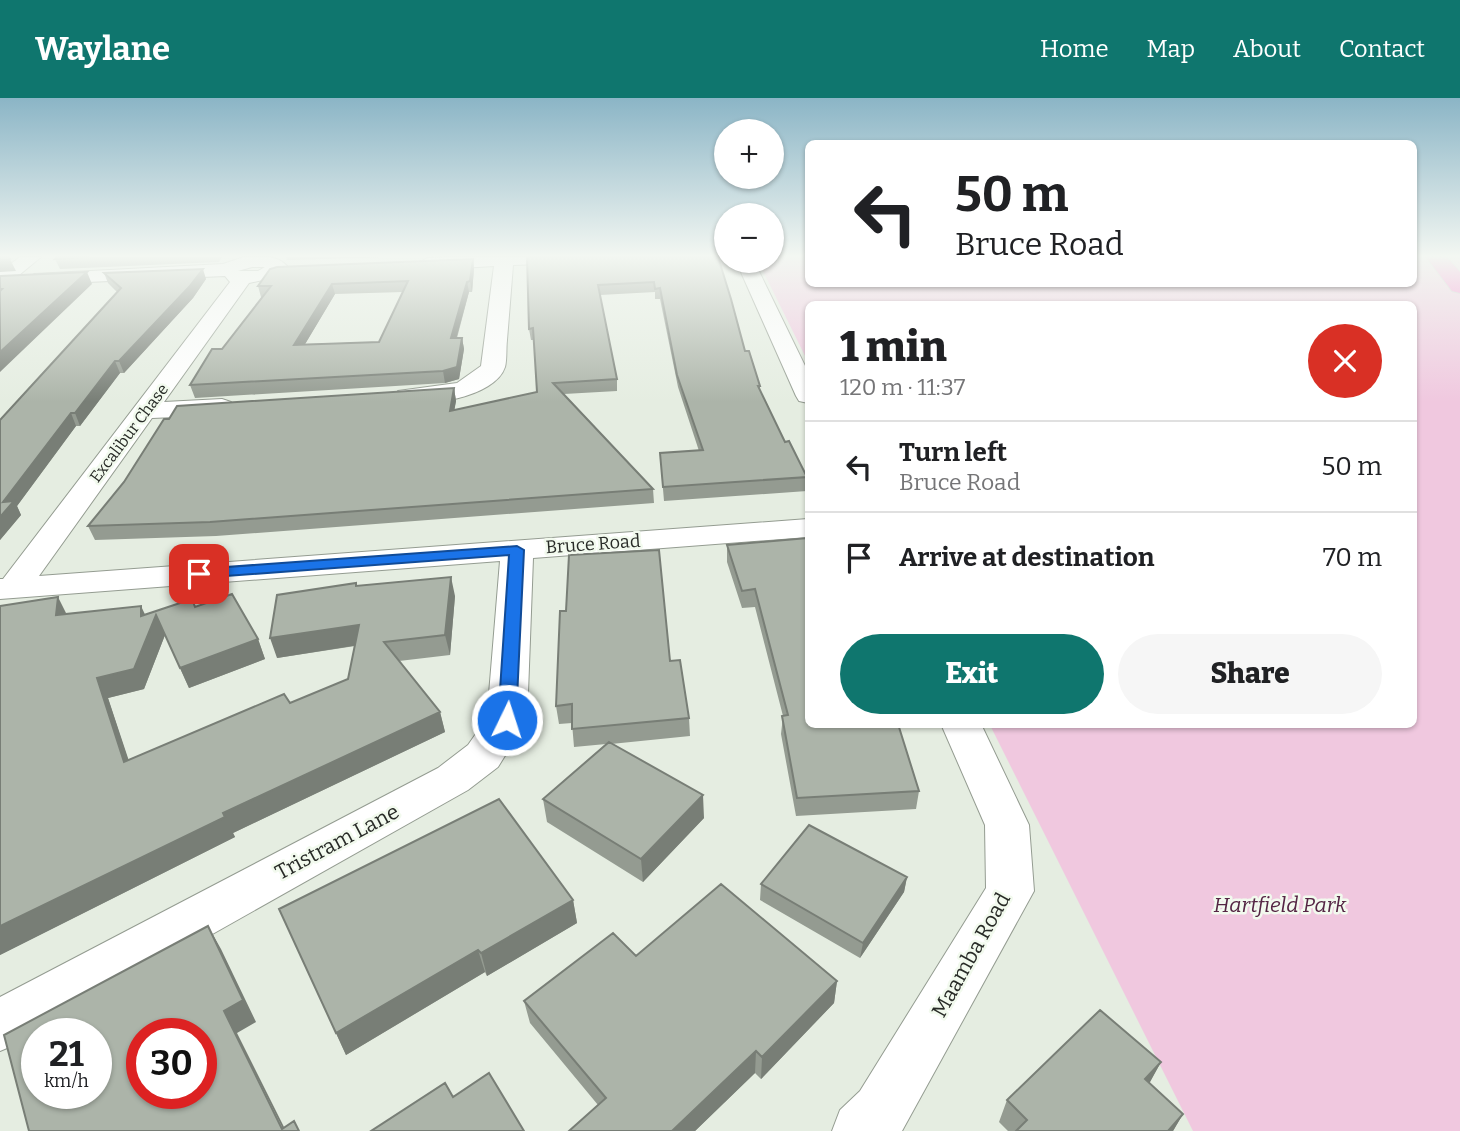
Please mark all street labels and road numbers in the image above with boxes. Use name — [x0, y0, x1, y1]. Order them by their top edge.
street label: Excalibur Chase — [86, 380, 172, 486]
street label: Bruce Road — [545, 530, 641, 558]
street label: Tristram Lane — [271, 798, 403, 886]
street label: Maamba Road — [926, 888, 1016, 1022]

